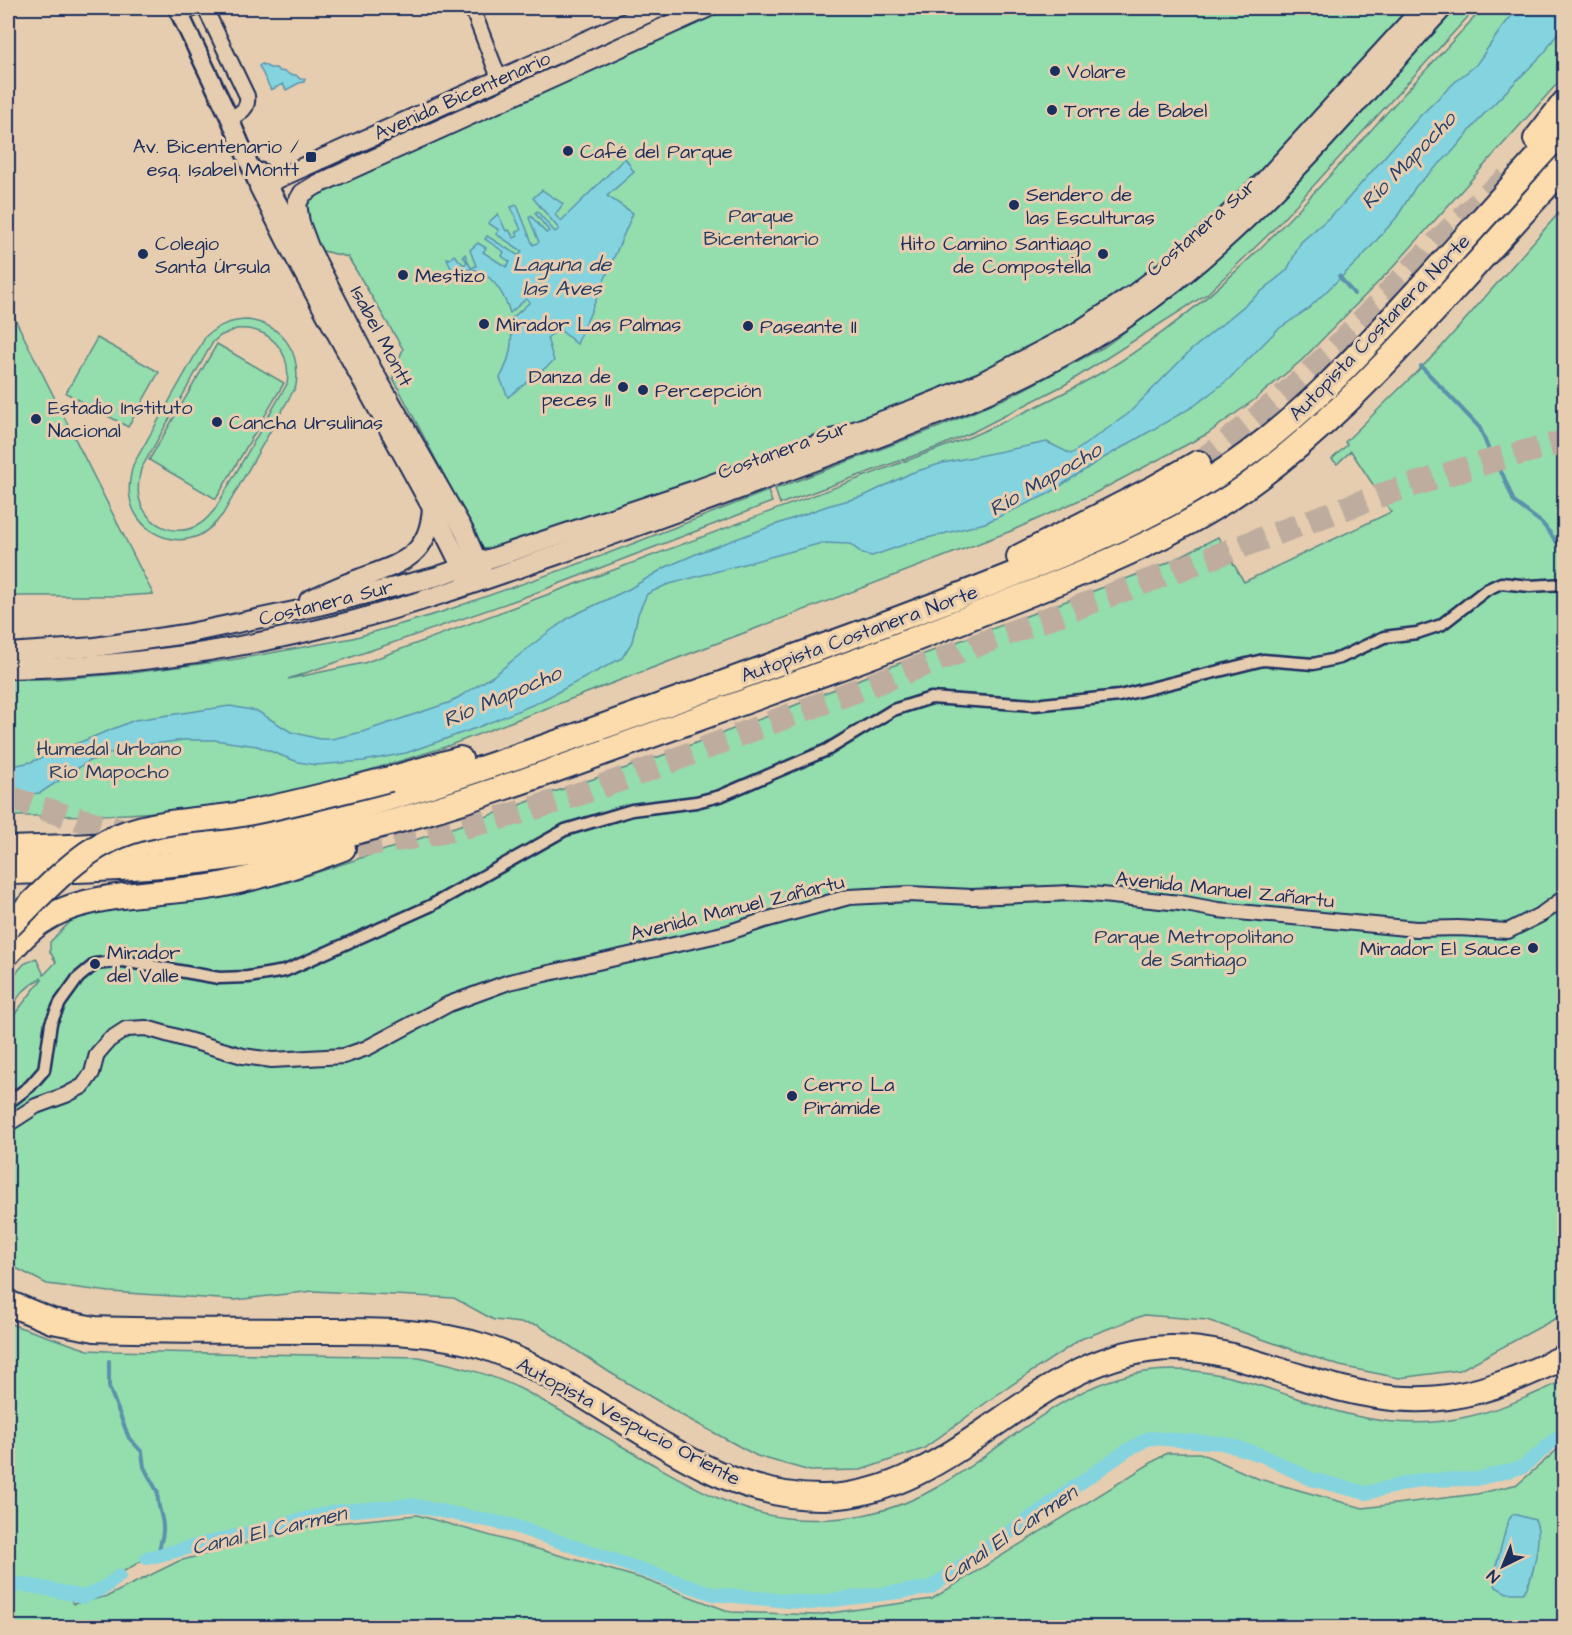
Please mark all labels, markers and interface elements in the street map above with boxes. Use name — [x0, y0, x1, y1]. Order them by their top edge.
street label: Avenida Bicentenario — [370, 44, 555, 147]
place label: Volare — [1067, 58, 1126, 86]
marker: Volare — [1048, 64, 1062, 78]
place label: Torre de Babel — [1064, 97, 1207, 125]
marker: Torre de Babel — [1045, 103, 1059, 117]
water label: Río Mapocho — [1354, 104, 1464, 216]
place label: Av. Bicentenario / esq. Isabel Montt — [133, 133, 299, 184]
place label: Café del Parque — [580, 138, 733, 166]
marker: Café del Parque — [561, 144, 575, 158]
marker: Av. Bicentenario / esq. Isabel Montt — [304, 150, 318, 164]
street label: Costanera Sur — [1140, 172, 1263, 284]
place label: Sendero de las Esculturas — [1026, 181, 1155, 232]
marker: Sendero de las Esculturas — [1007, 198, 1021, 212]
park label: Parque Bicentenario — [703, 202, 819, 253]
street label: Autopista Costanera Norte — [1283, 228, 1477, 427]
place label: Colegio Santa Úrsula — [155, 230, 270, 281]
place label: Hito Camino Santiago de Compostella — [900, 230, 1091, 281]
marker: Colegio Santa Úrsula — [136, 247, 150, 261]
marker: Hito Camino Santiago de Compostella — [1096, 247, 1110, 261]
water label: Laguna de las Aves — [513, 250, 613, 303]
place label: Mestizo — [415, 262, 485, 290]
marker: Mestizo — [396, 268, 410, 282]
street label: Isabel Montt — [343, 281, 419, 392]
place label: Mirador Las Palmas — [496, 311, 681, 339]
place label: Paseante II — [760, 313, 857, 341]
marker: Mirador Las Palmas — [477, 317, 491, 331]
marker: Paseante II — [741, 319, 755, 333]
place label: Danza de peces II — [529, 363, 611, 414]
place label: Percepción — [655, 377, 761, 405]
marker: Danza de peces II — [616, 380, 630, 394]
marker: Percepción — [636, 383, 650, 397]
place label: Estadio Instituto Nacional — [48, 394, 192, 445]
place label: Cancha Ursulinas — [229, 409, 383, 437]
marker: Estadio Instituto Nacional — [29, 412, 43, 426]
street label: Costanera Sur — [714, 413, 853, 487]
marker: Cancha Ursulinas — [210, 415, 224, 429]
water label: Río Mapocho — [984, 434, 1109, 523]
street label: Costanera Sur — [256, 573, 396, 633]
street label: Autopista Costanera Norte — [737, 578, 982, 690]
water label: Río Mapocho — [439, 658, 568, 734]
park label: Humedal Urbano Río Mapocho — [36, 735, 182, 786]
street label: Avenida Manuel Zañartu — [1114, 865, 1336, 915]
street label: Avenida Manuel Zañartu — [627, 868, 847, 948]
park label: Parque Metropolitano de Santiago — [1094, 923, 1294, 975]
place label: Mirador El Sauce — [1360, 935, 1521, 963]
place label: Mirador del Valle — [107, 939, 180, 990]
marker: Mirador El Sauce — [1526, 941, 1540, 955]
marker: Mirador del Valle — [88, 957, 102, 971]
place label: Cerro La Pirámide — [804, 1071, 894, 1122]
marker: Cerro La Pirámide — [785, 1089, 799, 1103]
street label: Autopista Vespucio Oriente — [512, 1351, 745, 1493]
water label: Canal El Carmen — [936, 1477, 1084, 1591]
water label: Canal El Carmen — [189, 1498, 351, 1562]
north arrow — [1473, 1536, 1533, 1596]
text: N — [1482, 1565, 1505, 1588]

